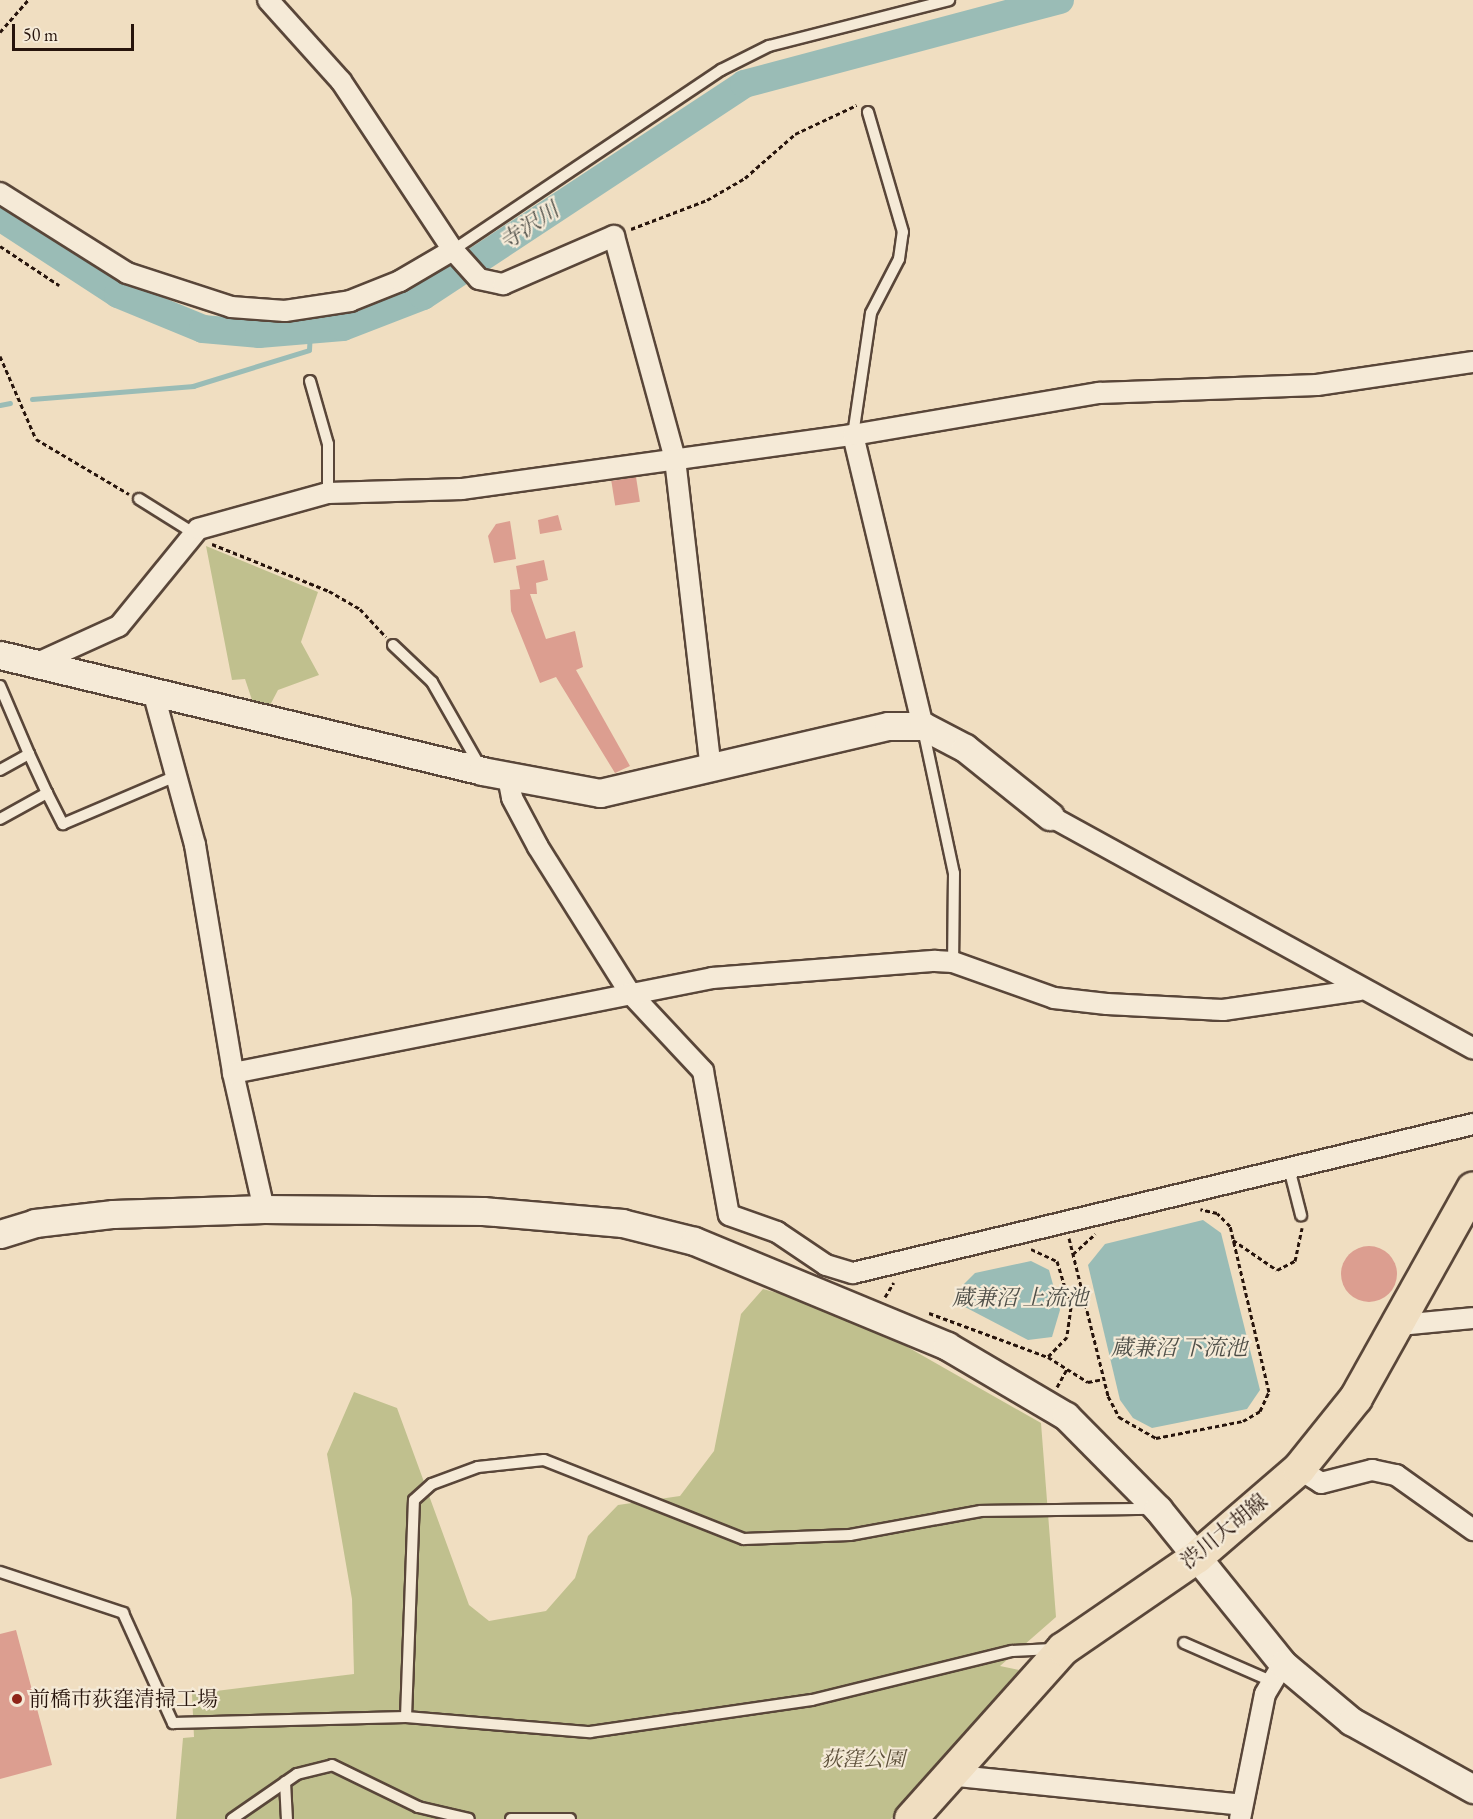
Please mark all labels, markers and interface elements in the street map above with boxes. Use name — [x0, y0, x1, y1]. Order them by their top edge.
scale bar — [15, 12, 136, 50]
text: 50 m — [23, 23, 58, 46]
water label: 寺沢川 — [494, 197, 564, 255]
water label: 蔵兼沼 上流池 — [952, 1285, 1088, 1311]
water label: 蔵兼沼 下流池 — [1111, 1335, 1247, 1361]
street label: 渋川大胡線 — [1175, 1488, 1273, 1574]
place label: 前橋市荻窪清掃工場 — [29, 1686, 218, 1712]
marker: 前橋市荻窪清掃工場 — [10, 1692, 24, 1706]
park label: 荻窪公園 — [821, 1746, 905, 1772]

